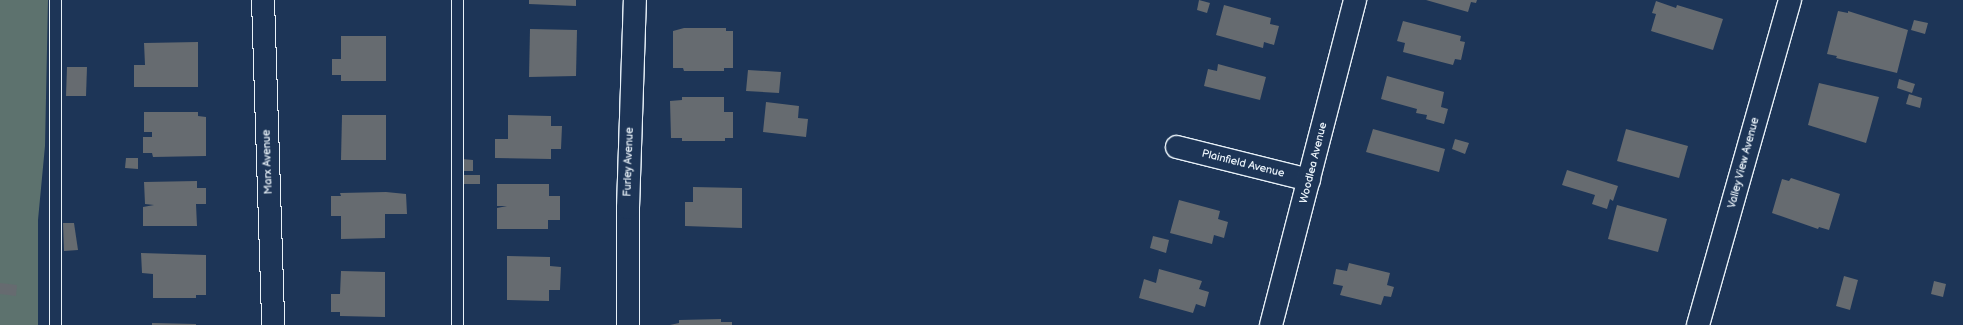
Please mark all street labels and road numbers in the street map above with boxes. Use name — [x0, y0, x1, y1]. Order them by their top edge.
street label: Valley View Avenue — [1725, 116, 1763, 210]
street label: Woodlea Avenue — [1298, 121, 1330, 205]
street label: Furley Avenue — [621, 127, 637, 197]
street label: Marx Avenue — [260, 129, 276, 195]
street label: Plainfield Avenue — [1200, 147, 1286, 181]

